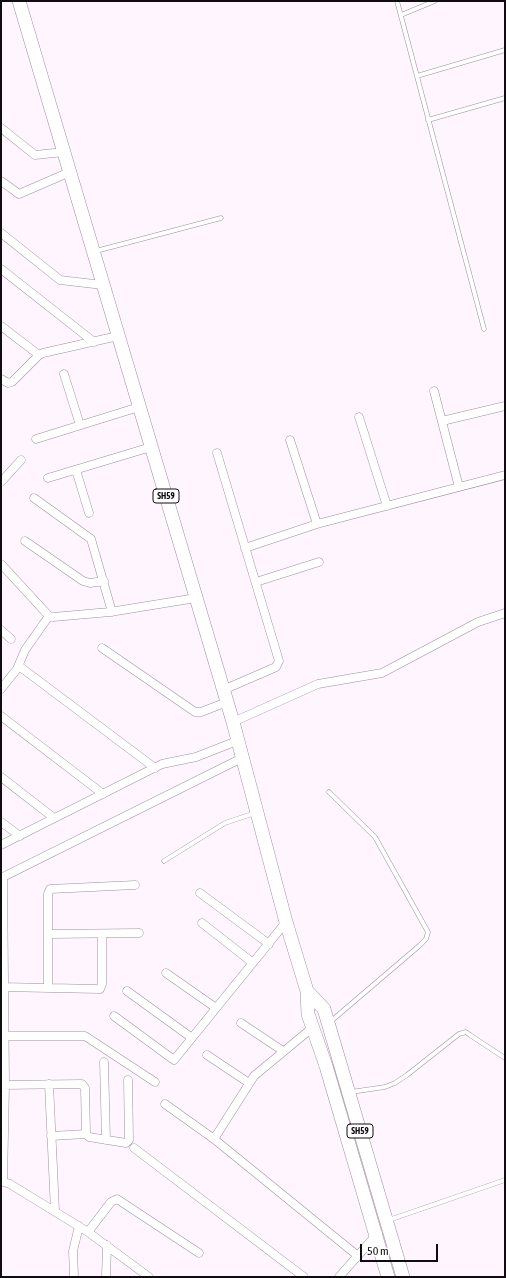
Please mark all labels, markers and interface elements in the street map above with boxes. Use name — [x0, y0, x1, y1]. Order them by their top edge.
road number: SH59 — [153, 489, 179, 503]
road number: SH59 — [347, 1124, 373, 1138]
scale bar — [362, 1236, 440, 1262]
text: 50 m — [367, 1244, 389, 1258]

